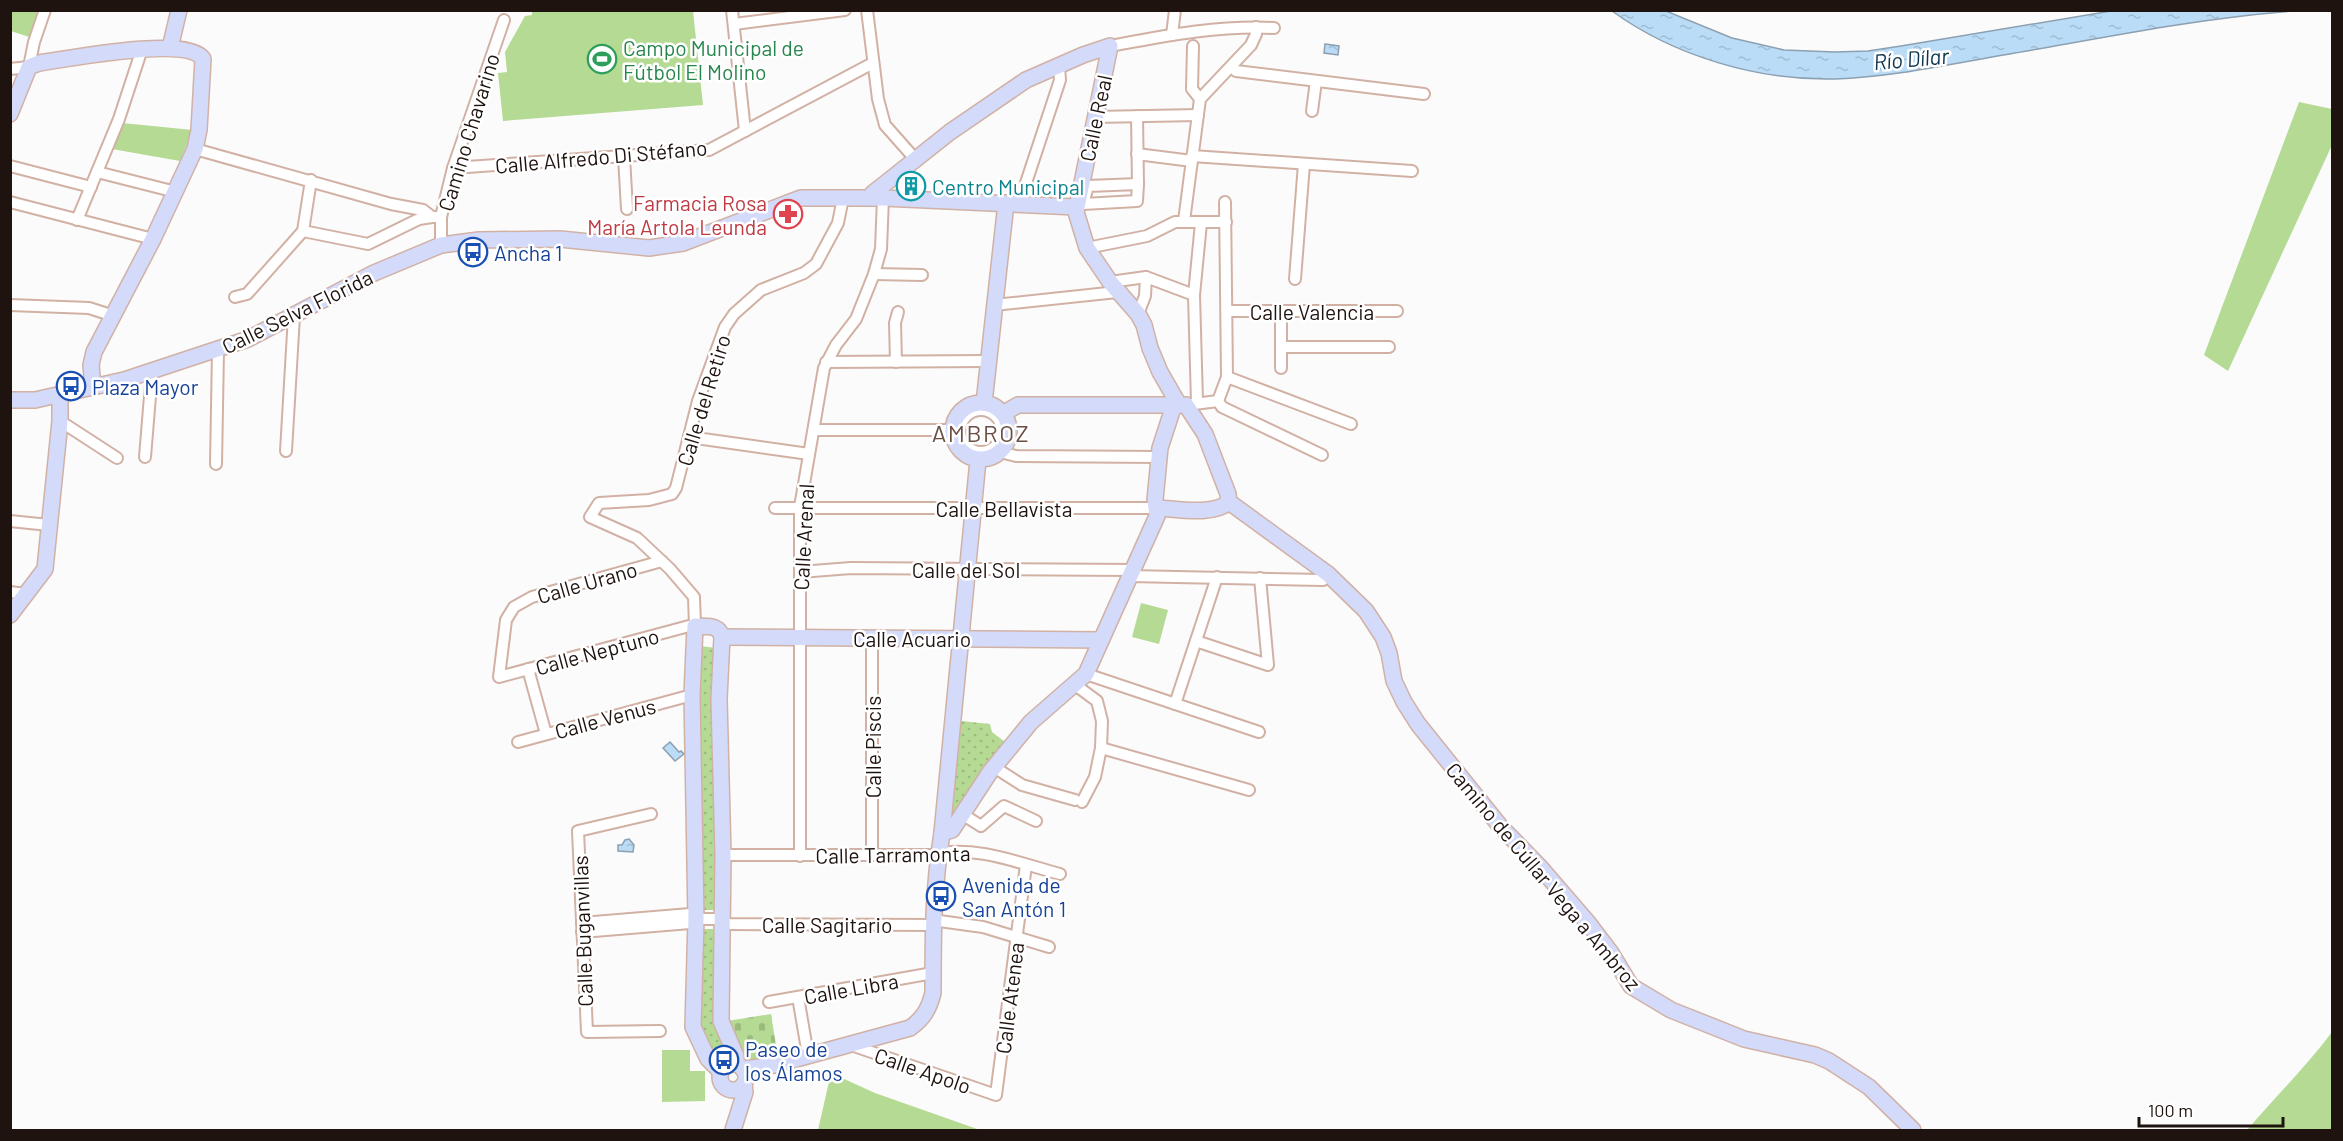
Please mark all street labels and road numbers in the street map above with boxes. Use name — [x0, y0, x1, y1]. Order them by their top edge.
street label: Camino Chavarino — [432, 50, 504, 214]
street label: Calle Real — [1074, 72, 1116, 164]
street label: Calle Alfredo Di Stéfano — [494, 134, 708, 178]
street label: Calle Selva Florida — [217, 264, 377, 358]
street label: Calle Valencia — [1250, 299, 1374, 324]
street label: Calle del Retiro — [671, 331, 735, 469]
street label: Calle Arenal — [788, 483, 818, 591]
street label: Calle Bellavista — [936, 496, 1072, 521]
street label: Calle Urano — [534, 556, 640, 608]
street label: Calle del Sol — [912, 557, 1020, 582]
street label: Calle Neptuno — [532, 623, 662, 679]
street label: Calle Acuario — [853, 626, 971, 651]
street label: Calle Venus — [552, 693, 658, 743]
street label: Calle Piscis — [860, 696, 885, 798]
street label: Camino de Cúllar Vega a Ambroz — [1441, 757, 1647, 995]
street label: Calle Tarramonta — [815, 840, 971, 868]
street label: Calle Buganvillas — [567, 855, 597, 1007]
street label: Calle Sagitario — [762, 912, 892, 937]
street label: Calle Atenea — [990, 941, 1028, 1055]
street label: Calle Libra — [802, 967, 900, 1009]
street label: Calle Apolo — [872, 1042, 974, 1098]

